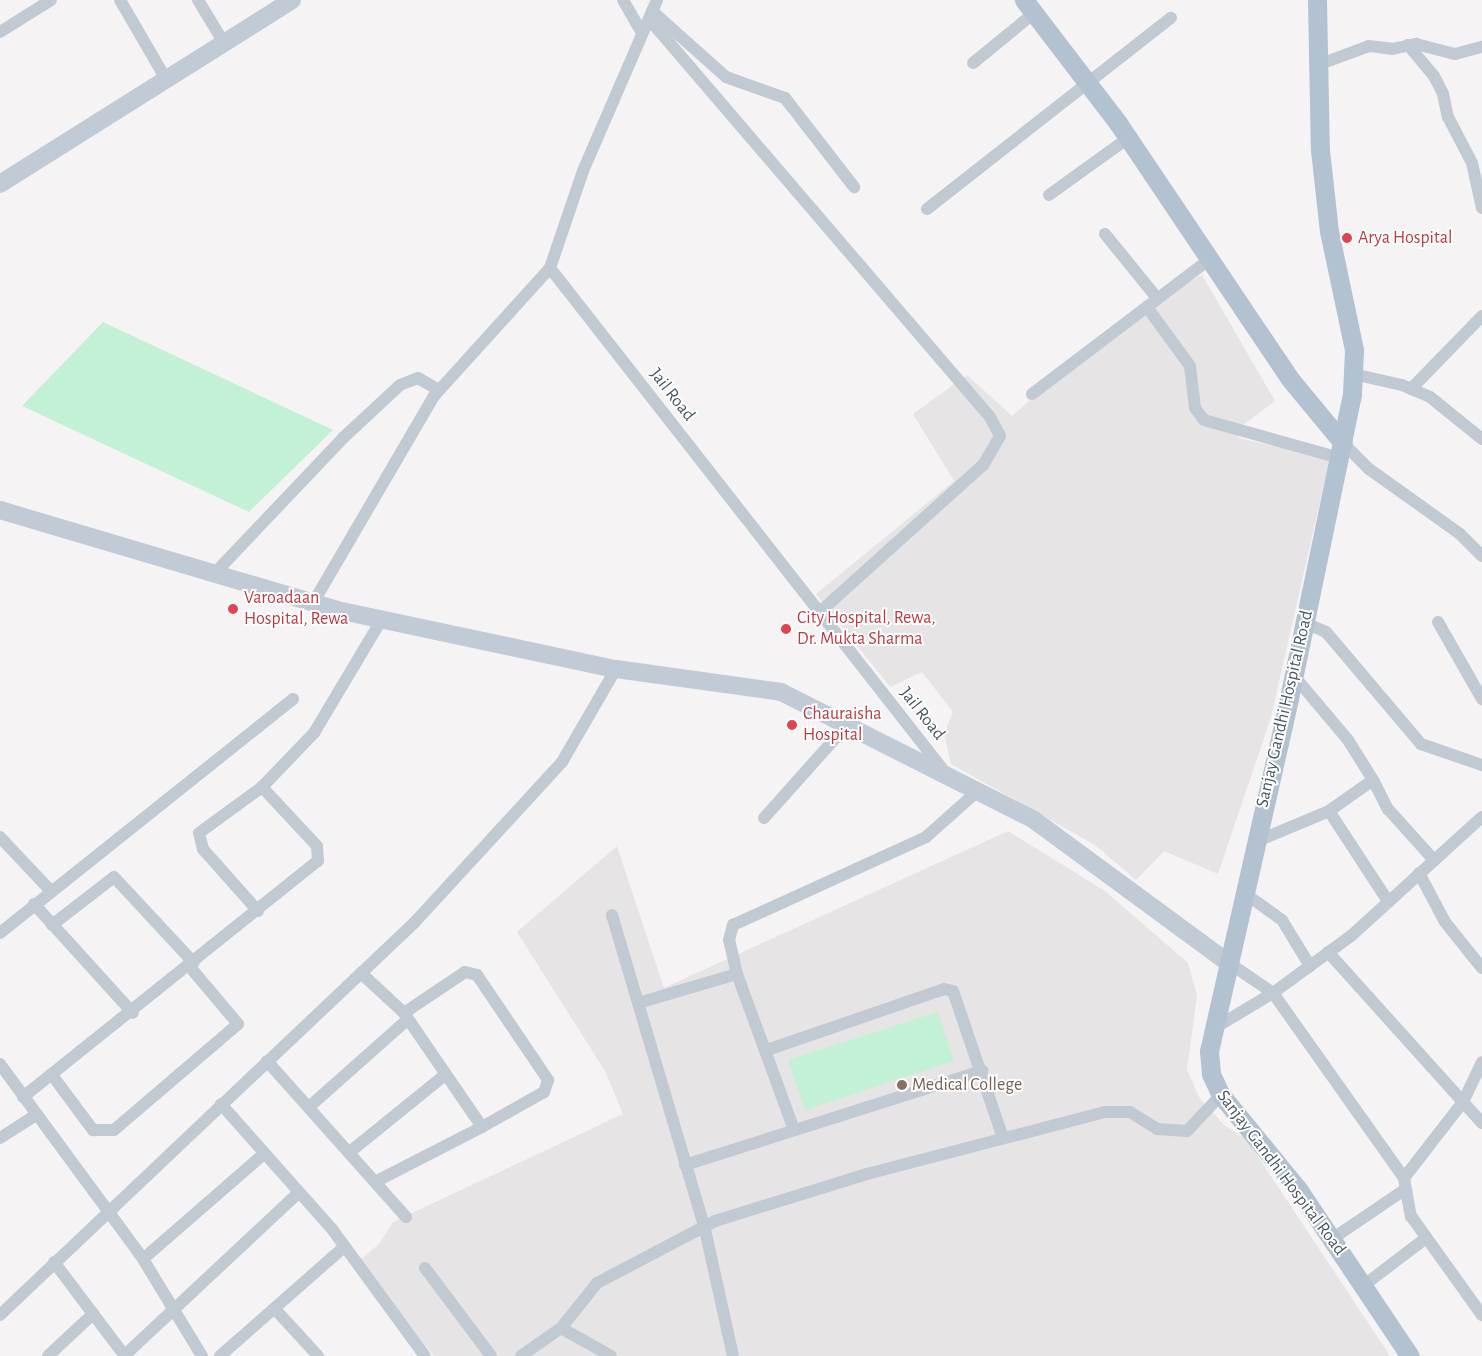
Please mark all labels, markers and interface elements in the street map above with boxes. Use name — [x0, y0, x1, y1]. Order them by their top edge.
place label: Arya Hospital — [1358, 227, 1452, 249]
marker: Arya Hospital — [1340, 231, 1354, 245]
street label: Jail Road — [645, 364, 699, 426]
place label: Varoadaan Hospital, Rewa — [244, 588, 348, 630]
marker: Varoadaan Hospital, Rewa — [226, 602, 240, 616]
place label: City Hospital, Rewa, Dr. Mukta Sharma — [797, 608, 936, 650]
street label: Sanjay Gandhi Hospital Road — [1252, 608, 1318, 810]
marker: City Hospital, Rewa, Dr. Mukta Sharma — [779, 622, 793, 636]
street label: Jail Road — [895, 683, 949, 745]
place label: Chauraisha Hospital — [803, 704, 882, 746]
marker: Chauraisha Hospital — [785, 718, 799, 732]
place label: Medical College — [912, 1074, 1022, 1096]
marker: Medical College — [896, 1079, 908, 1091]
street label: Sanjay Gandhi Hospital Road — [1212, 1086, 1350, 1260]

